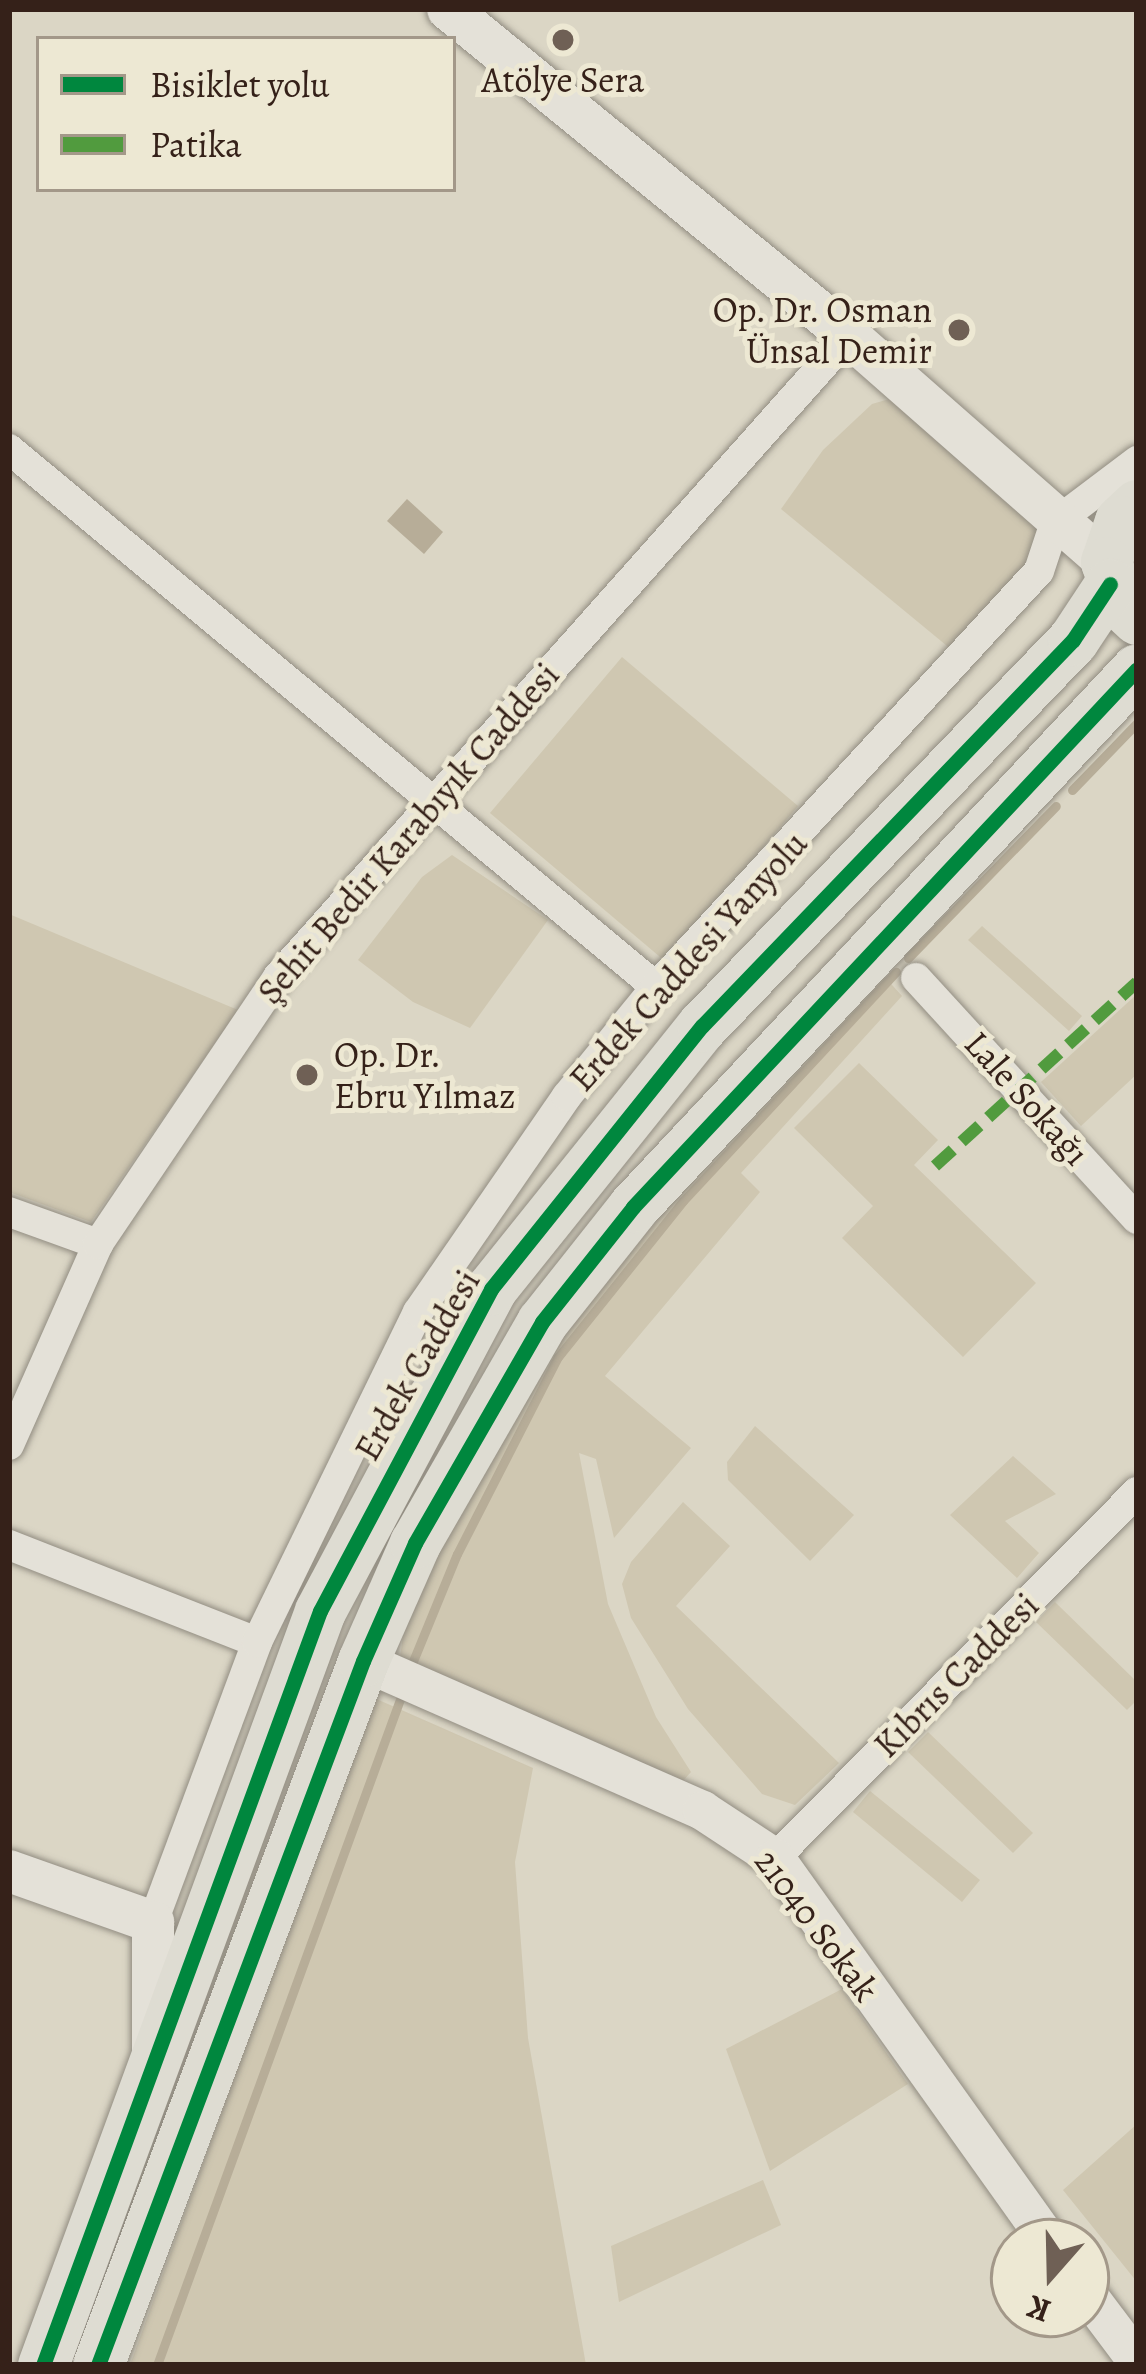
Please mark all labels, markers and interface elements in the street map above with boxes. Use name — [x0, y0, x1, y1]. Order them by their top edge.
marker: Atölye Sera — [550, 27, 576, 53]
legend — [36, 36, 456, 192]
place label: Atölye Sera — [481, 58, 645, 102]
text: Bisiklet yolu — [150, 60, 329, 109]
text: Patika — [150, 120, 242, 169]
place label: Op. Dr. Osman Ünsal Demir — [711, 287, 932, 372]
marker: Op. Dr. Osman Ünsal Demir — [943, 314, 975, 346]
street label: Şehit Bedir Karabıyık Caddesi — [248, 653, 568, 1013]
street label: Erdek Caddesi Yanyolu — [560, 822, 816, 1100]
street label: Lale Sokağı — [956, 1022, 1098, 1174]
place label: Op. Dr. Ebru Yılmaz — [334, 1032, 516, 1117]
marker: Op. Dr. Ebru Yılmaz — [291, 1059, 323, 1091]
street label: Erdek Caddesi — [345, 1262, 489, 1468]
street label: Kıbrıs Caddesi — [865, 1584, 1047, 1766]
street label: 21040 Sokak — [746, 1840, 888, 2010]
north arrow — [990, 2218, 1110, 2338]
text: K — [1021, 2285, 1056, 2334]

